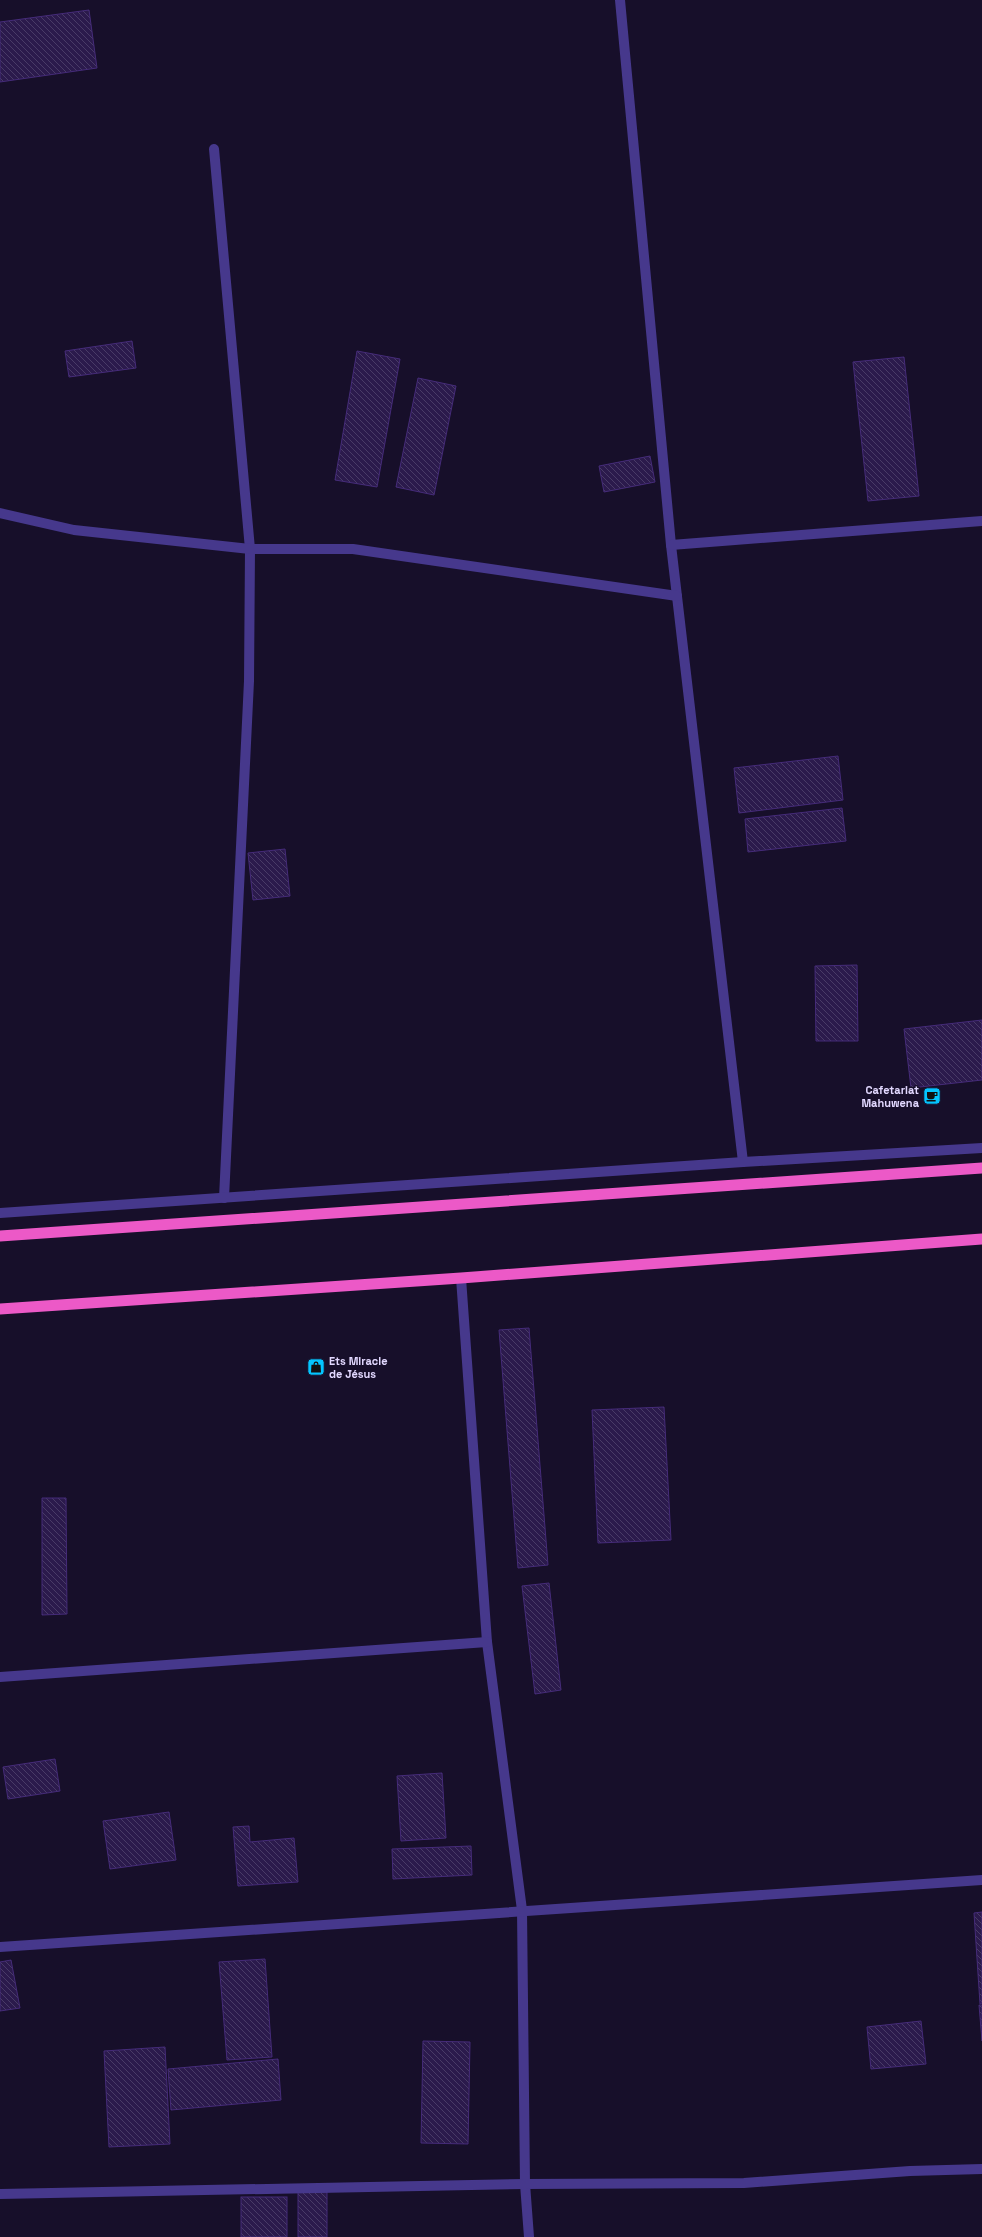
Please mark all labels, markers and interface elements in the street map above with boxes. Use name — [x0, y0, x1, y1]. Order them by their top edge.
place label: Cafetariat Mahuwena — [861, 1083, 920, 1110]
cafe icon: Cafetariat Mahuwena — [922, 1086, 942, 1106]
place label: Ets Miracle de Jésus — [329, 1354, 388, 1381]
shop icon: Ets Miracle de Jésus — [306, 1357, 326, 1377]

